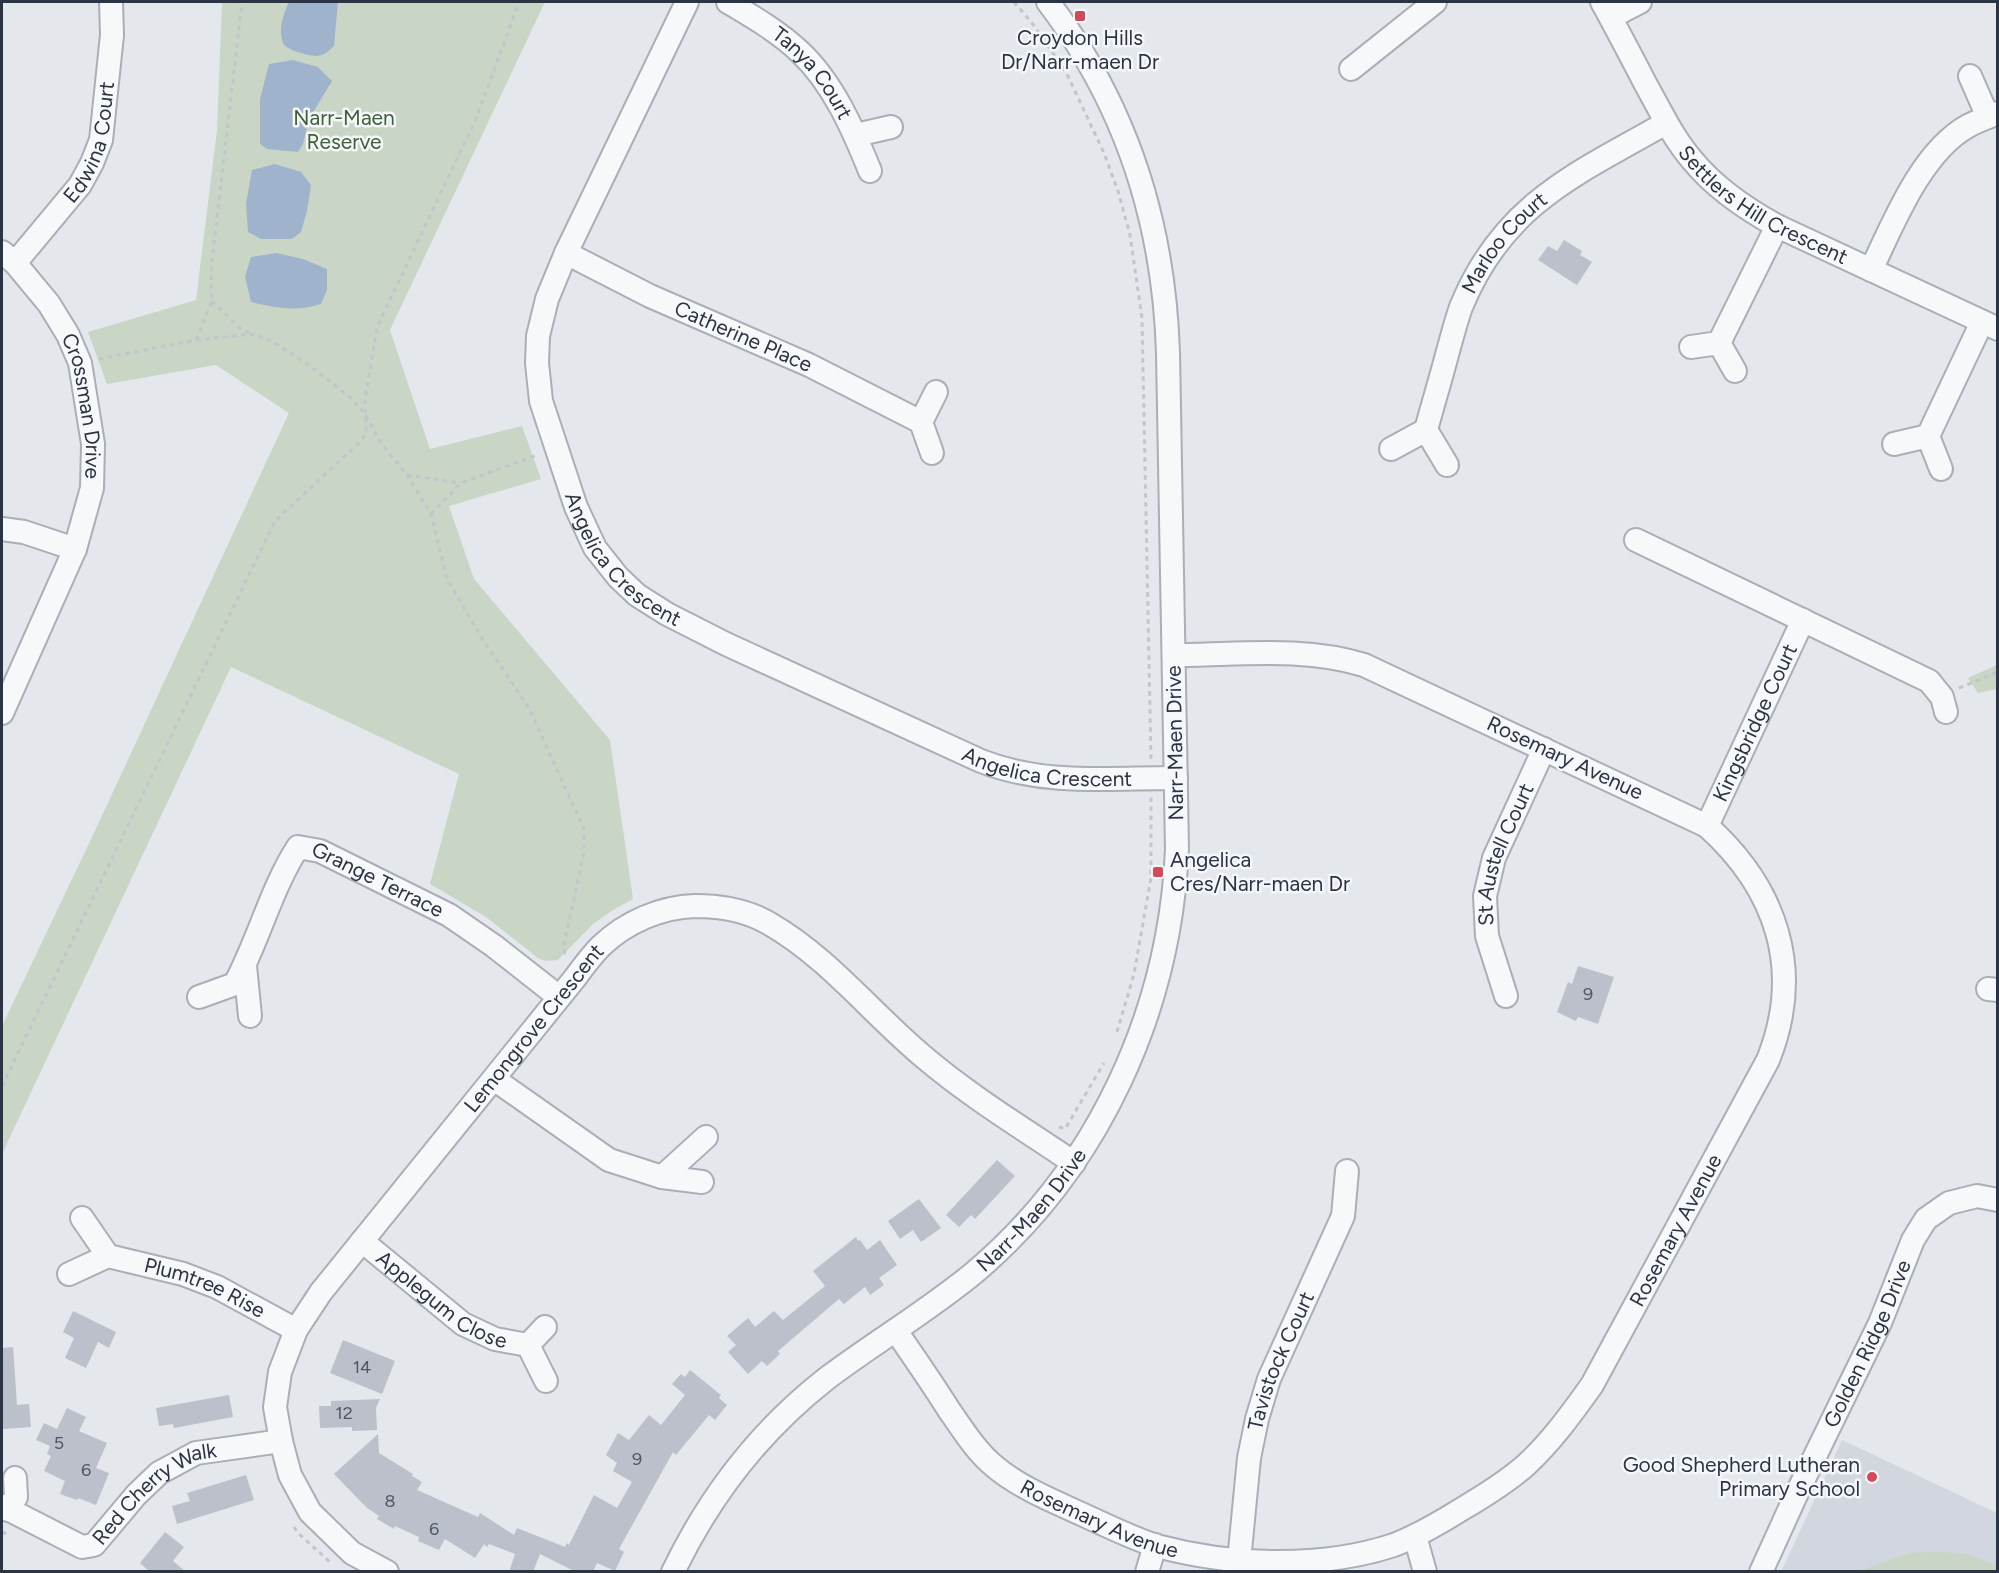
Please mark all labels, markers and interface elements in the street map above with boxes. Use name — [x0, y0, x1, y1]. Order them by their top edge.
marker: Croydon Hills Dr/Narr-maen Dr — [1073, 9, 1087, 23]
street label: Tanya Court — [768, 21, 858, 123]
place label: Croydon Hills Dr/Narr-maen Dr — [1001, 25, 1159, 74]
street label: Edwina Court — [58, 80, 119, 208]
park label: Narr-Maen Reserve — [293, 105, 395, 154]
street label: Settlers Hill Crescent — [1673, 140, 1852, 269]
street label: Marloo Court — [1456, 186, 1552, 297]
street label: Catherine Place — [671, 295, 816, 377]
street label: Crossman Drive — [57, 329, 106, 479]
street label: Angelica Crescent — [560, 489, 685, 631]
street label: Kingsbridge Court — [1707, 640, 1802, 805]
street label: Narr-Maen Drive — [1161, 665, 1188, 821]
street label: Rosemary Avenue — [1483, 710, 1647, 805]
street label: Angelica Crescent — [958, 741, 1132, 791]
street label: St Austell Court — [1471, 779, 1539, 926]
street label: Grange Terrace — [308, 836, 448, 922]
place label: Angelica Cres/Narr-maen Dr — [1170, 847, 1350, 896]
marker: Angelica Cres/Narr-maen Dr — [1151, 865, 1165, 879]
street label: Lemongrove Crescent — [458, 938, 609, 1117]
house number: 9 — [1583, 983, 1593, 1005]
street label: Narr-Maen Drive — [971, 1144, 1091, 1277]
street label: Rosemary Avenue — [1624, 1150, 1727, 1311]
street label: Applegum Close — [372, 1245, 509, 1353]
street label: Plumtree Rise — [142, 1252, 270, 1323]
street label: Golden Ridge Drive — [1818, 1256, 1916, 1431]
street label: Tavistock Court — [1242, 1287, 1319, 1432]
house number: 14 — [353, 1356, 371, 1378]
house number: 12 — [335, 1402, 353, 1424]
house number: 5 — [54, 1432, 64, 1454]
street label: Red Cherry Walk — [87, 1437, 219, 1550]
house number: 9 — [632, 1448, 642, 1470]
place label: Good Shepherd Lutheran Primary School — [1623, 1452, 1860, 1501]
house number: 6 — [81, 1459, 91, 1481]
marker: Good Shepherd Lutheran Primary School — [1865, 1470, 1879, 1484]
street label: Rosemary Avenue — [1016, 1474, 1181, 1563]
house number: 8 — [384, 1490, 396, 1512]
house number: 6 — [429, 1518, 439, 1540]

